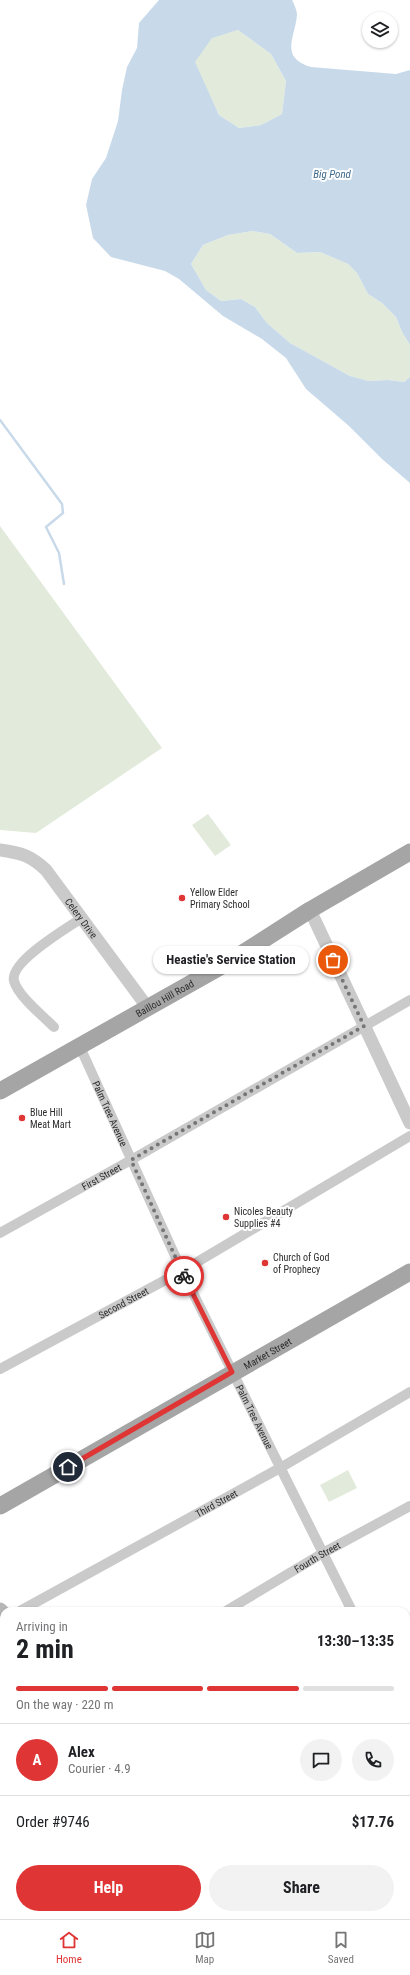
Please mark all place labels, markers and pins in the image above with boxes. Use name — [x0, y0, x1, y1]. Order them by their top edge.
place label: Yellow Elder Primary School — [190, 887, 250, 910]
marker: Yellow Elder Primary School — [177, 893, 187, 903]
pin — [316, 943, 350, 977]
callout: Heastie's Service Station — [153, 946, 309, 974]
place label: Blue Hill Meat Mart — [30, 1107, 71, 1130]
marker: Blue Hill Meat Mart — [17, 1113, 27, 1123]
place label: Nicoles Beauty Supplies #4 — [234, 1206, 293, 1229]
marker: Nicoles Beauty Supplies #4 — [221, 1212, 231, 1222]
place label: Church of God of Prophecy — [273, 1252, 329, 1275]
marker: Church of God of Prophecy — [260, 1258, 270, 1268]
pin — [51, 1450, 85, 1484]

